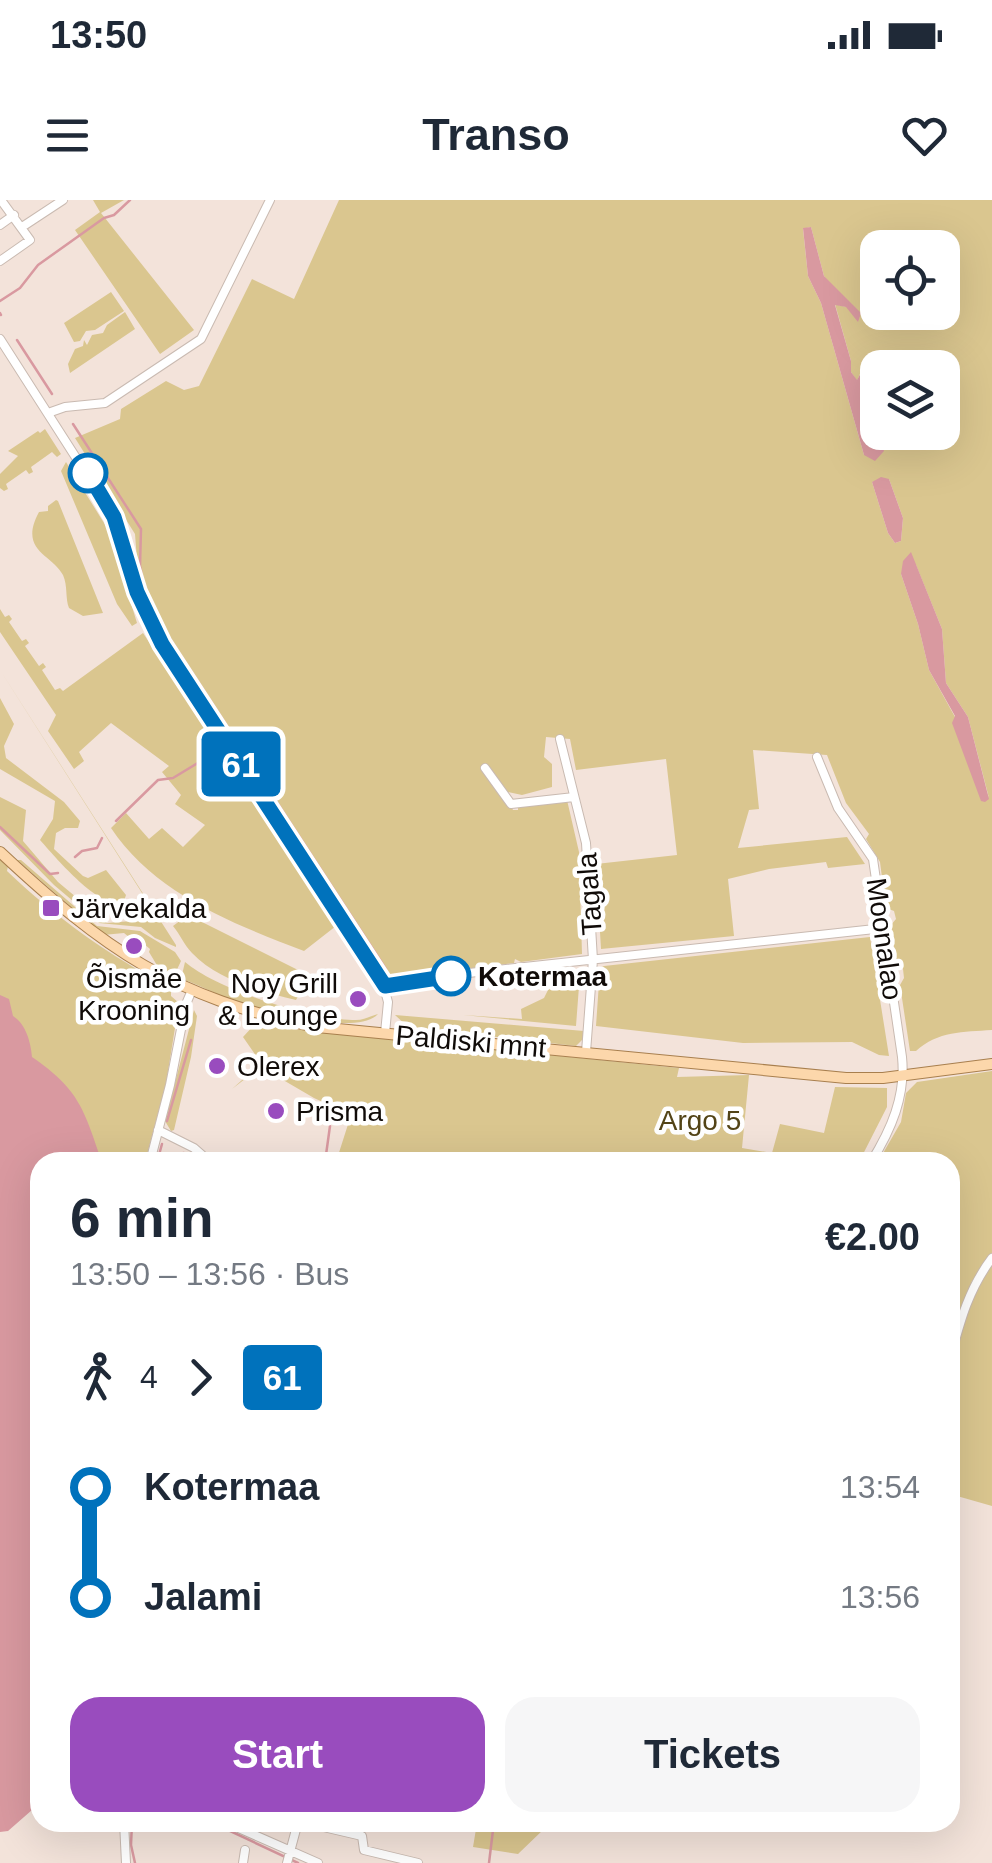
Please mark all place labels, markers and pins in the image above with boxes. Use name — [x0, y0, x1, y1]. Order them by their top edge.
unlabelled marker — [69, 454, 107, 492]
place label: Järvekalda — [71, 893, 207, 924]
marker: Järvekalda — [40, 897, 62, 919]
marker: Õismäe Krooning — [123, 935, 145, 957]
marker: Kotermaa — [432, 957, 470, 995]
place label: Kotermaa — [478, 961, 608, 992]
place label: Õismäe Krooning — [78, 963, 190, 1026]
place label: Noy Grill & Lounge — [218, 968, 338, 1031]
marker: Noy Grill & Lounge — [347, 988, 369, 1010]
place label: Olerex — [237, 1051, 319, 1082]
marker: Olerex — [206, 1055, 228, 1077]
place label: Prisma — [296, 1096, 384, 1127]
marker: Prisma — [265, 1100, 287, 1122]

